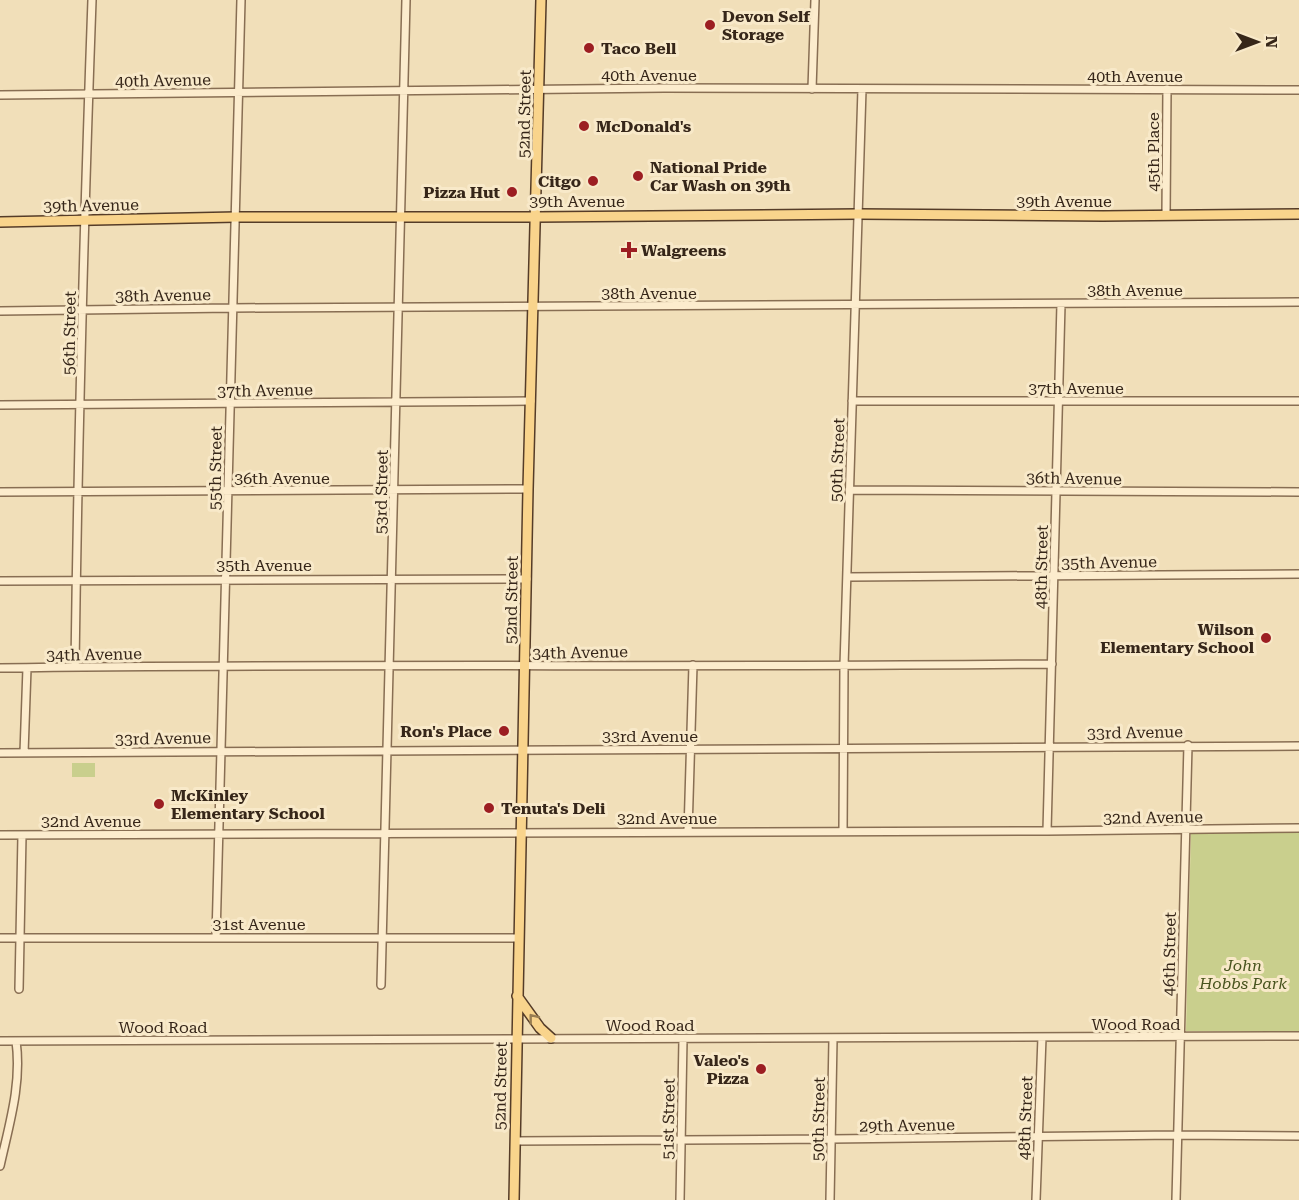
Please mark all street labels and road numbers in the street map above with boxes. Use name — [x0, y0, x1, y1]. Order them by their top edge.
street label: 40th Avenue — [601, 66, 697, 85]
street label: 40th Avenue — [1087, 67, 1183, 86]
street label: 40th Avenue — [115, 70, 211, 91]
street label: 52nd Street — [514, 70, 535, 158]
street label: 45th Place — [1144, 112, 1163, 192]
street label: 39th Avenue — [529, 192, 625, 211]
street label: 39th Avenue — [1016, 192, 1112, 211]
street label: 39th Avenue — [43, 195, 139, 216]
street label: 38th Avenue — [1087, 281, 1183, 300]
street label: 38th Avenue — [601, 284, 697, 303]
street label: 38th Avenue — [115, 285, 211, 306]
street label: 56th Street — [59, 291, 80, 375]
street label: 37th Avenue — [1028, 379, 1124, 398]
street label: 37th Avenue — [217, 380, 313, 401]
street label: 50th Street — [827, 418, 848, 502]
street label: 55th Street — [205, 426, 226, 510]
street label: 53rd Street — [371, 450, 392, 534]
street label: 36th Avenue — [1026, 468, 1122, 489]
street label: 36th Avenue — [234, 469, 330, 488]
street label: 48th Street — [1031, 525, 1052, 609]
street label: 35th Avenue — [1061, 552, 1157, 573]
street label: 35th Avenue — [216, 556, 312, 575]
street label: 52nd Street — [501, 556, 522, 644]
street label: 34th Avenue — [532, 642, 628, 663]
street label: 34th Avenue — [46, 644, 142, 665]
street label: 33rd Avenue — [1087, 722, 1183, 743]
street label: 33rd Avenue — [602, 727, 698, 746]
street label: 33rd Avenue — [115, 728, 211, 749]
street label: 32nd Avenue — [1103, 807, 1203, 828]
street label: 32nd Avenue — [617, 809, 717, 828]
street label: 32nd Avenue — [41, 812, 141, 831]
street label: 46th Street — [1159, 912, 1180, 996]
street label: 31st Avenue — [213, 915, 306, 934]
street label: Wood Road — [1092, 1015, 1180, 1034]
street label: Wood Road — [606, 1016, 694, 1035]
street label: Wood Road — [119, 1018, 207, 1037]
street label: 52nd Street — [490, 1042, 511, 1130]
street label: 48th Street — [1015, 1076, 1036, 1160]
street label: 50th Street — [808, 1077, 829, 1161]
street label: 51st Street — [658, 1078, 679, 1160]
street label: 29th Avenue — [859, 1115, 955, 1136]

